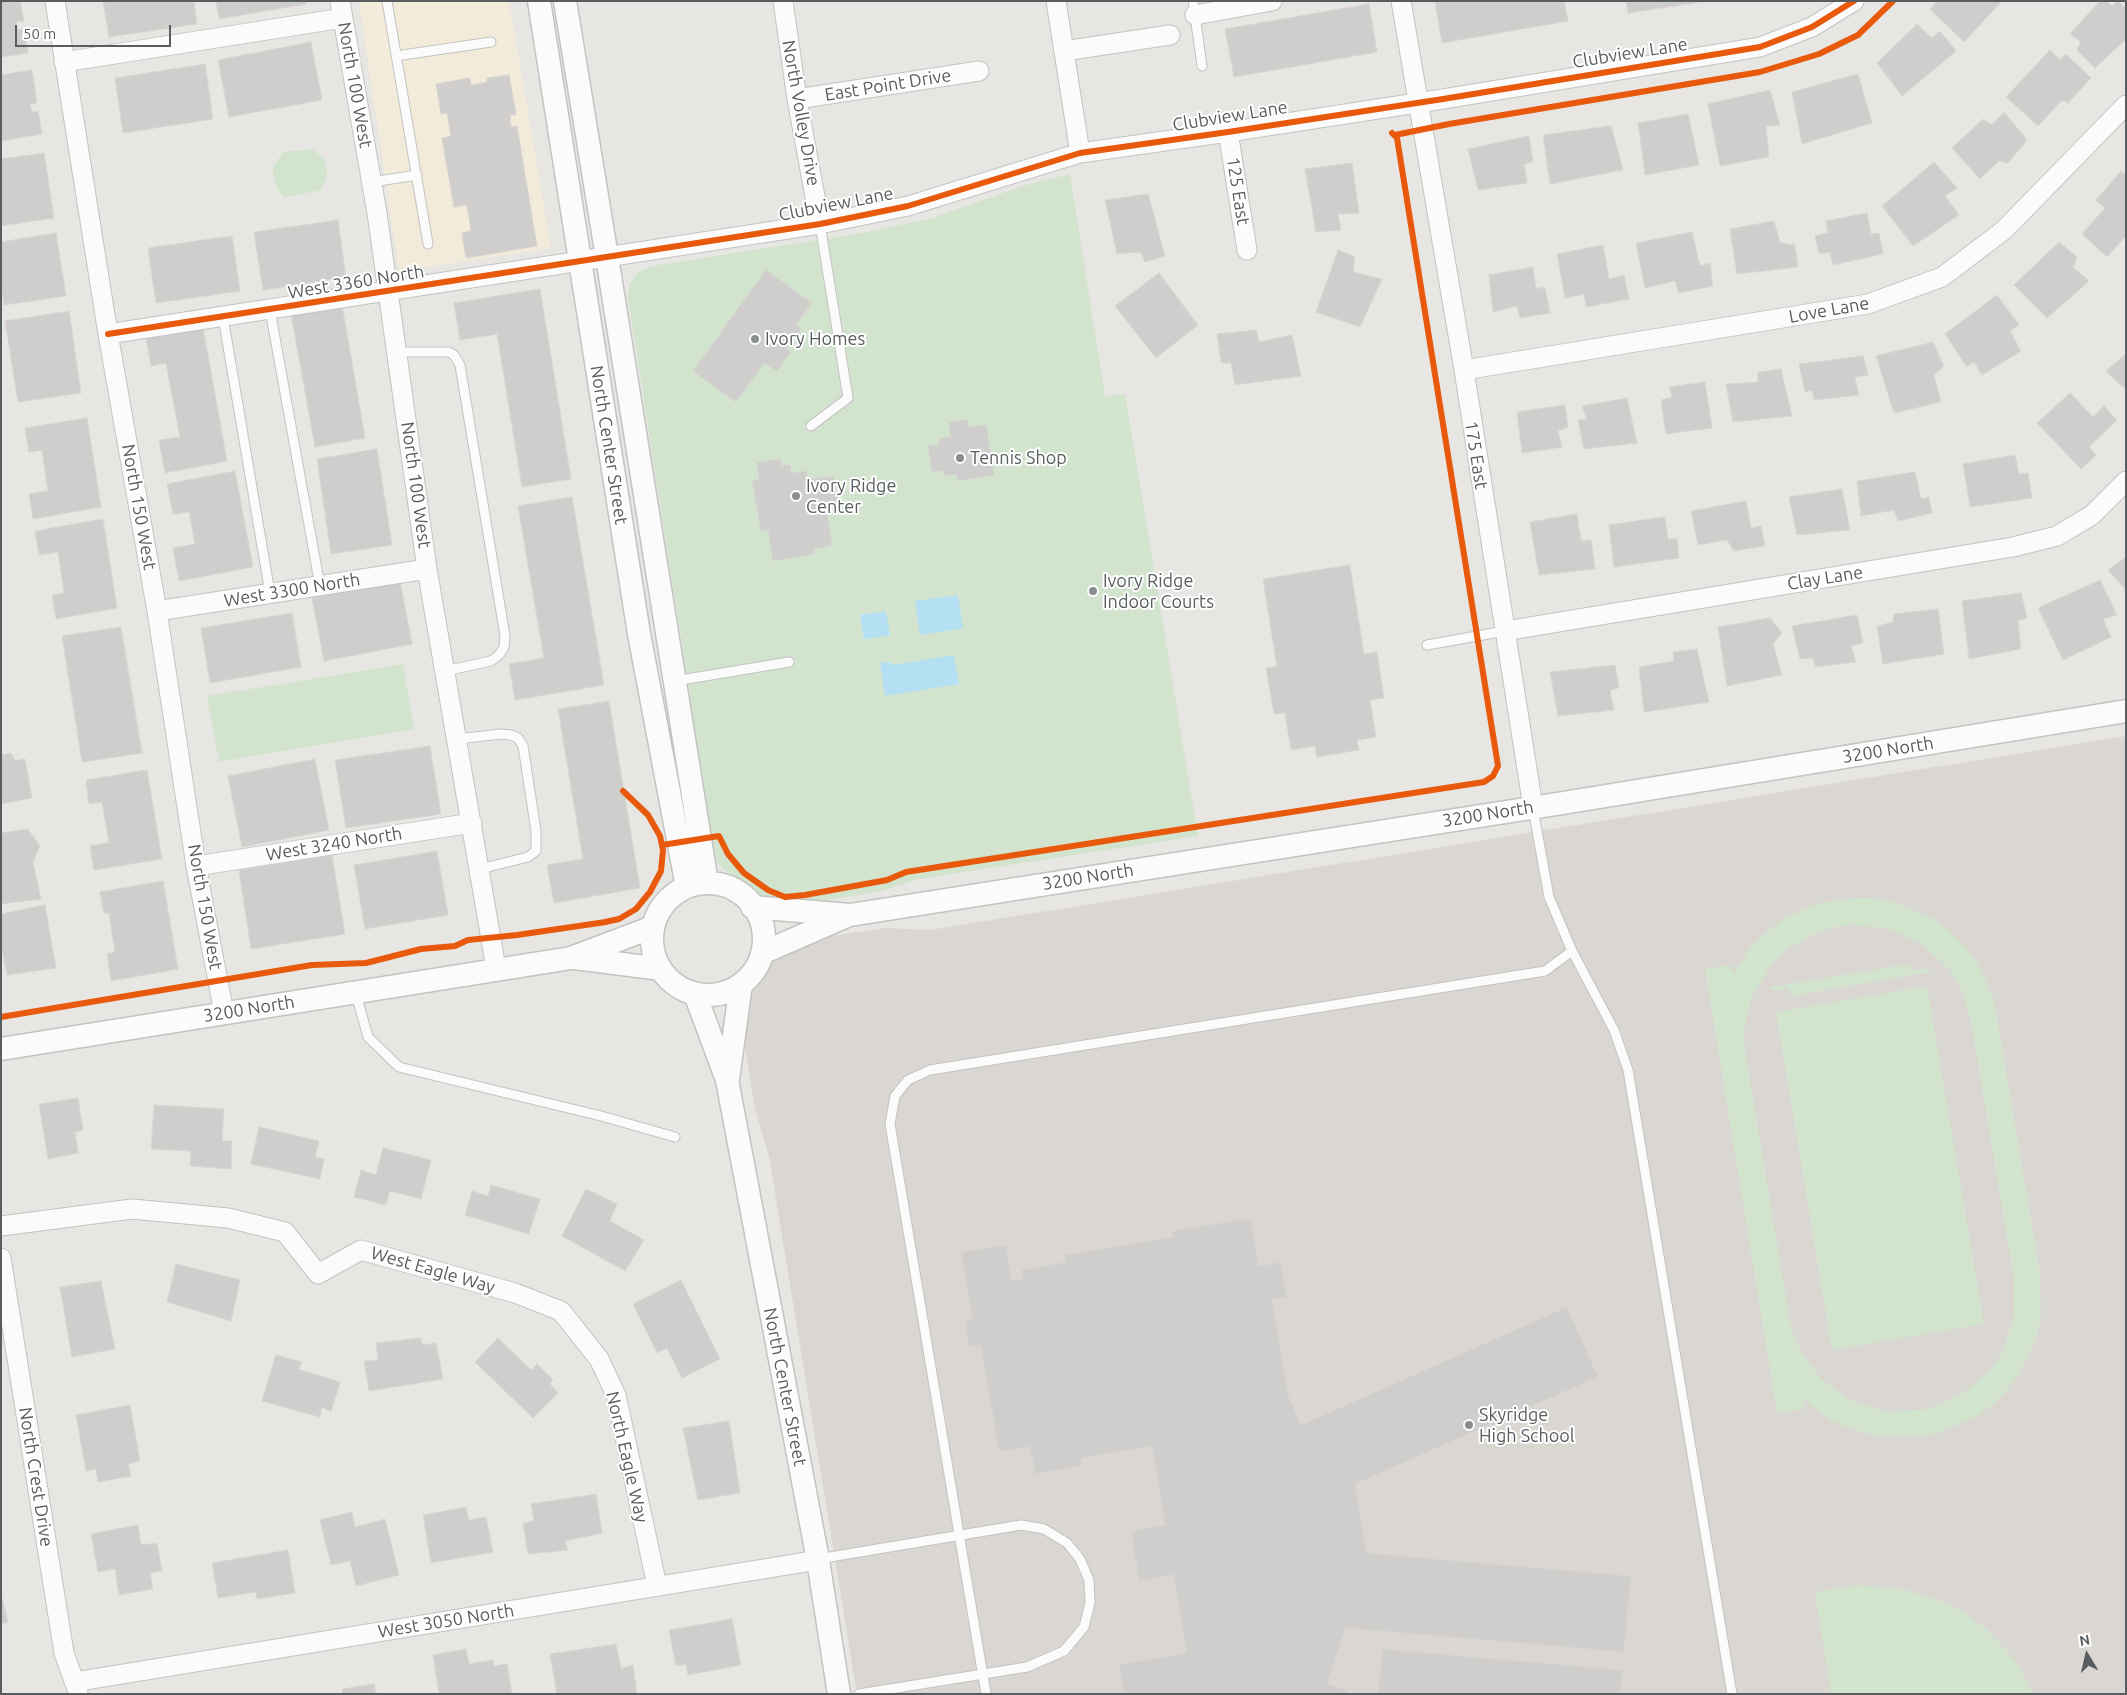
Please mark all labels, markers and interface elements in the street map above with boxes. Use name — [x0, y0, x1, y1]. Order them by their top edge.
scale bar — [18, 15, 174, 47]
street label: North 100 West — [333, 20, 377, 150]
text: 50 m — [23, 25, 56, 42]
street label: Clubview Lane — [1571, 33, 1689, 73]
street label: North Volley Drive — [778, 38, 824, 188]
street label: East Point Drive — [823, 64, 953, 106]
street label: Clubview Lane — [1171, 96, 1289, 136]
street label: 125 East — [1222, 155, 1254, 227]
street label: Clubview Lane — [777, 182, 895, 226]
street label: West 3360 North — [286, 261, 426, 303]
street label: Love Lane — [1787, 292, 1871, 328]
place label: Ivory Homes — [765, 328, 865, 350]
marker: Ivory Homes — [749, 333, 761, 345]
street label: North Center Street — [586, 364, 632, 526]
street label: 175 East — [1460, 419, 1492, 491]
street label: North 100 West — [396, 420, 436, 550]
street label: North 150 West — [117, 442, 161, 572]
place label: Tennis Shop — [970, 447, 1067, 469]
marker: Tennis Shop — [954, 452, 966, 464]
place label: Ivory Ridge Center — [806, 475, 896, 518]
marker: Ivory Ridge Center — [790, 490, 802, 502]
street label: Clay Lane — [1786, 561, 1864, 595]
street label: West 3300 North — [222, 569, 362, 611]
place label: Ivory Ridge Indoor Courts — [1103, 570, 1214, 612]
marker: Ivory Ridge Indoor Courts — [1087, 585, 1099, 597]
street label: 3200 North — [1841, 732, 1935, 768]
street label: 3200 North — [1441, 796, 1535, 832]
street label: West 3240 North — [264, 823, 404, 865]
street label: North 150 West — [183, 842, 227, 972]
street label: 3200 North — [1041, 859, 1135, 895]
street label: 3200 North — [202, 991, 296, 1027]
street label: West Eagle Way — [369, 1242, 497, 1298]
street label: North Center Street — [759, 1306, 811, 1468]
street label: North Eagle Way — [601, 1389, 653, 1525]
place label: Skyridge High School — [1479, 1404, 1575, 1446]
street label: North Crest Drive — [14, 1406, 58, 1548]
marker: Skyridge High School — [1463, 1419, 1475, 1431]
street label: West 3050 North — [376, 1600, 516, 1642]
north arrow — [2062, 1630, 2112, 1680]
text: N — [2078, 1631, 2091, 1649]

